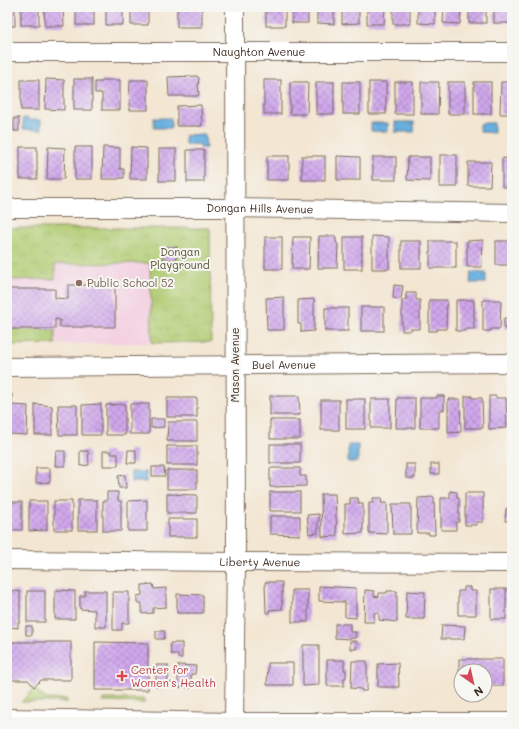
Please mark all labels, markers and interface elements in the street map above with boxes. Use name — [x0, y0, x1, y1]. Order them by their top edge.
street label: Naughton Avenue — [213, 44, 306, 59]
street label: Dongan Hills Avenue — [207, 200, 314, 216]
park label: Dongan Playground — [150, 244, 210, 272]
place label: Public School 52 — [87, 275, 174, 290]
marker: Public School 52 — [74, 278, 84, 288]
street label: Mason Avenue — [227, 327, 242, 403]
street label: Buel Avenue — [252, 357, 316, 372]
street label: Liberty Avenue — [220, 554, 301, 569]
place label: Center for Women's Health — [131, 662, 215, 690]
north arrow — [453, 663, 493, 703]
marker: Center for Women's Health — [116, 670, 128, 682]
text: N — [471, 683, 487, 700]

